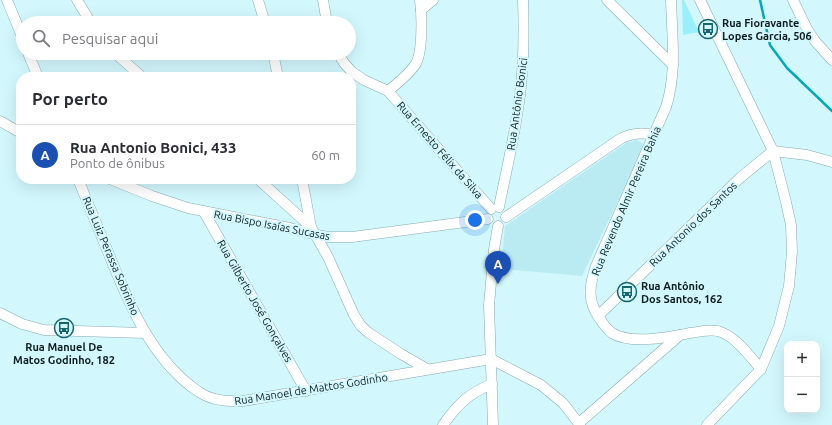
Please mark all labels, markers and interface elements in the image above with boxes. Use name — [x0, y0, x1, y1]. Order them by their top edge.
search box — [16, 16, 356, 60]
place label: Rua Fioravante Lopes Garcia, 506 — [722, 17, 812, 42]
bus stop icon: Rua Fioravante Lopes Garcia, 506 — [697, 18, 719, 40]
icon: search — [30, 27, 52, 49]
text: Pesquisar aqui — [62, 30, 158, 47]
street label: Rua Antônio Bonici — [505, 57, 529, 151]
text: Por perto — [32, 89, 108, 108]
street label: Rua Ernesto Félix da Silva — [395, 99, 485, 201]
street label: Rua Revendo Almir Pereira Bahia — [589, 125, 663, 277]
text: Rua Antonio Bonici, 433 — [70, 139, 236, 156]
text: A — [40, 148, 50, 162]
text: 60 m — [311, 148, 340, 162]
text: Ponto de ônibus — [70, 156, 165, 170]
street label: Rua Antonio dos Santos — [647, 179, 739, 269]
street label: Rua Luiz Perassa Sobrinho — [80, 195, 142, 317]
street label: Rua Bispo Isaías Sucasas — [213, 208, 331, 242]
your location — [465, 210, 485, 230]
street label: Rua Gilberto José Gonçalves — [215, 238, 295, 364]
pin: A — [485, 251, 511, 284]
place label: Rua Antônio Dos Santos, 162 — [641, 280, 723, 305]
bus stop icon: Rua Antônio Dos Santos, 162 — [616, 281, 638, 303]
bus stop icon: Rua Manuel De Matos Godinho, 182 — [53, 317, 75, 339]
place label: Rua Manuel De Matos Godinho, 182 — [13, 341, 115, 366]
map controls — [784, 341, 820, 413]
button: + — [784, 341, 820, 377]
street label: Rua Manoel de Mattos Godinho — [233, 371, 389, 407]
button: − — [784, 377, 820, 413]

